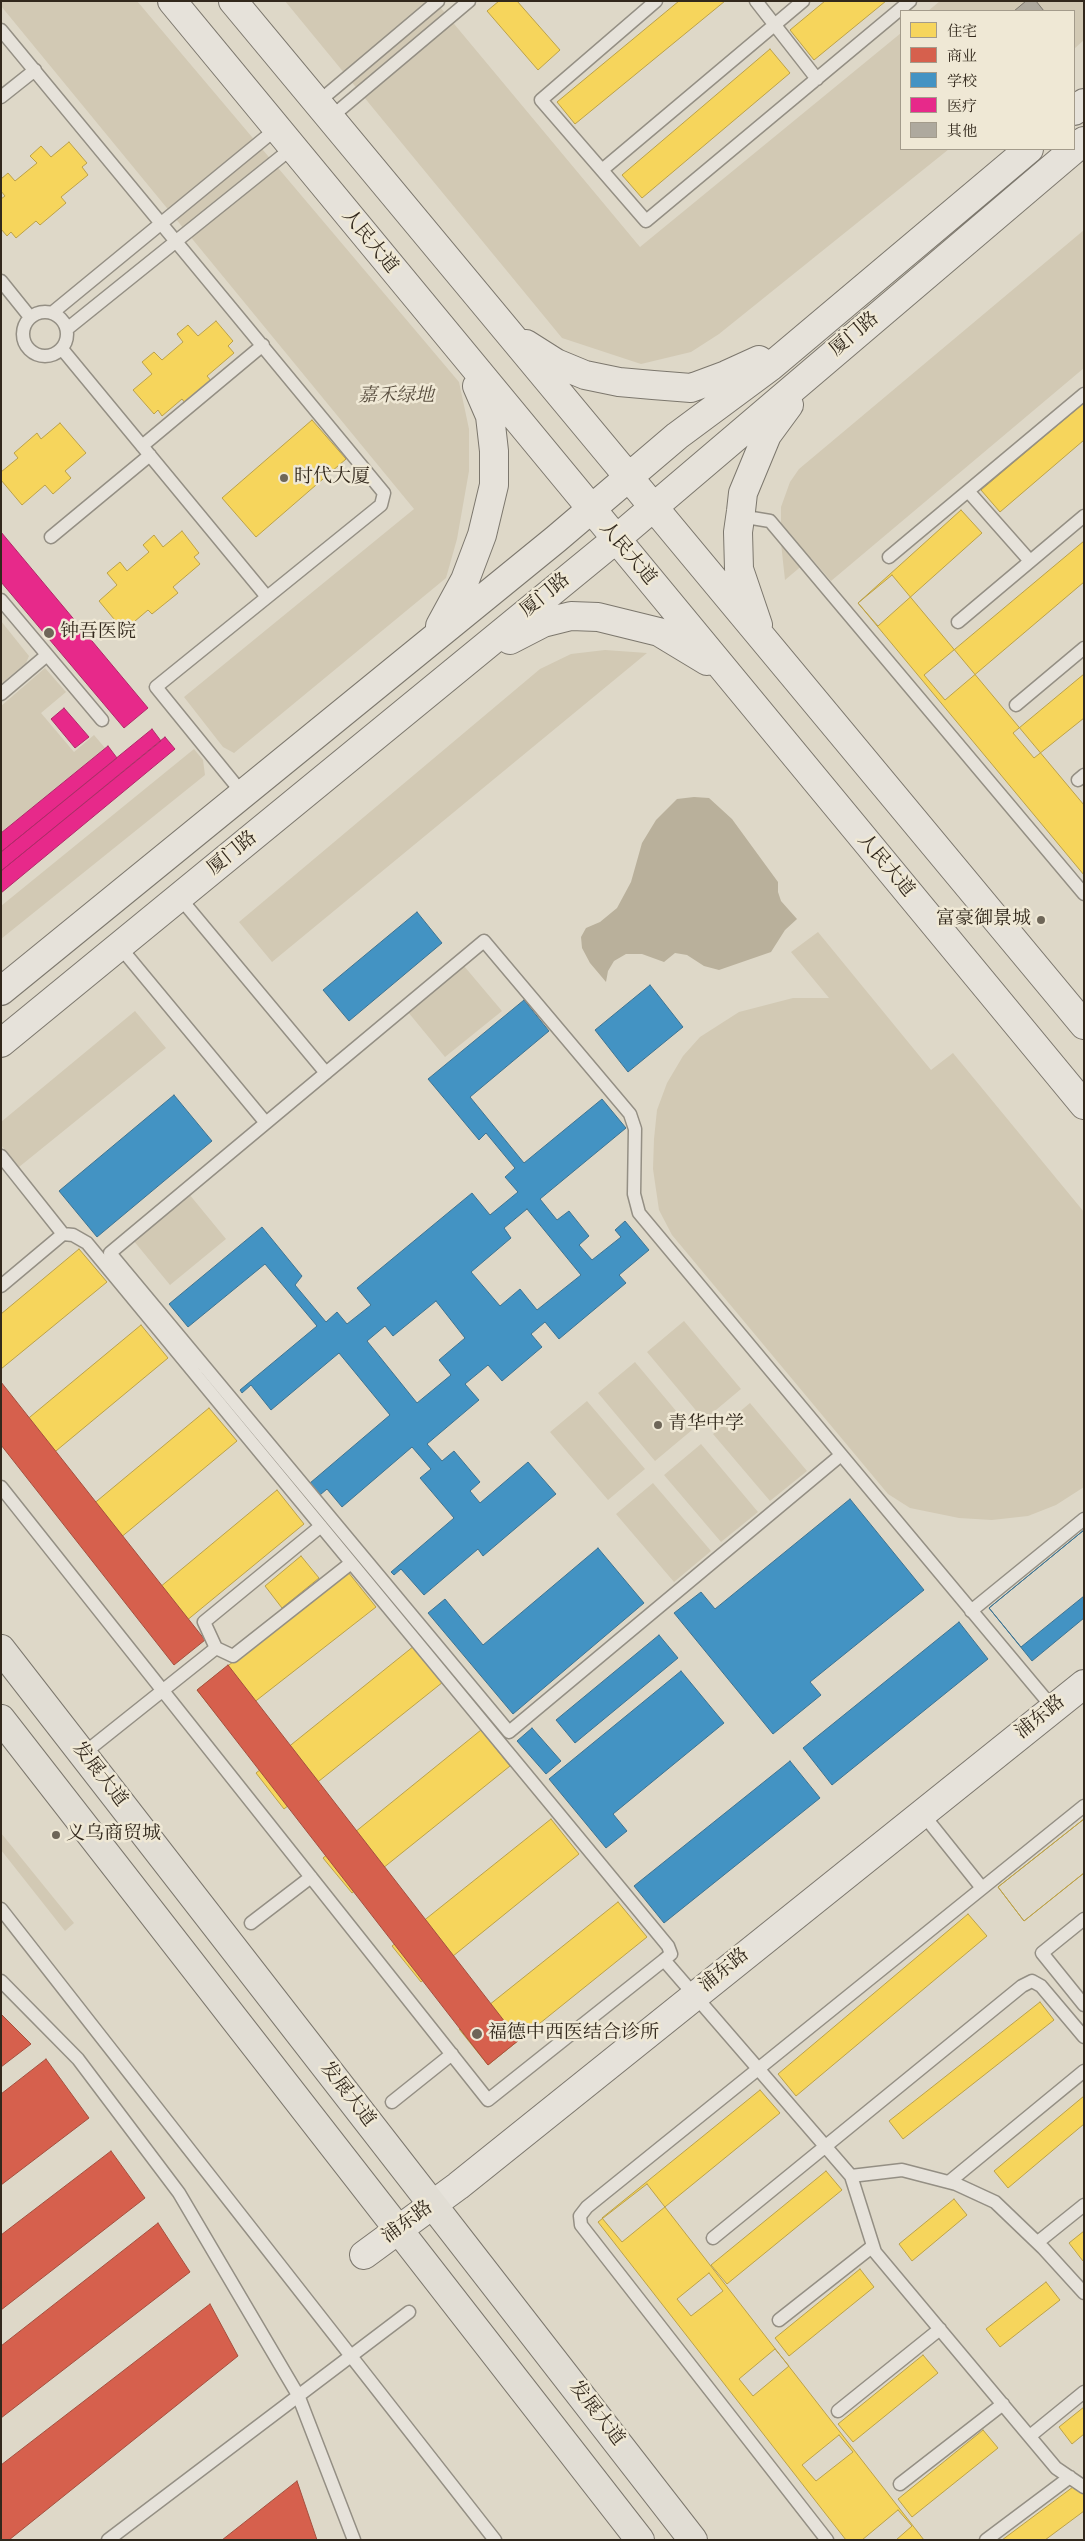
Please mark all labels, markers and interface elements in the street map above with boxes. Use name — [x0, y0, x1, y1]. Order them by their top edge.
legend — [900, 10, 1075, 150]
text: 住宅 — [947, 22, 977, 41]
text: 商业 — [947, 47, 977, 66]
text: 学校 — [947, 72, 977, 91]
text: 医疗 — [947, 97, 977, 116]
text: 其他 — [947, 122, 977, 141]
street label: 人民大道 — [336, 205, 402, 279]
street label: 厦门路 — [826, 308, 884, 362]
park label: 嘉禾绿地 — [358, 386, 434, 408]
place label: 时代大厦 — [294, 467, 370, 489]
marker: 时代大厦 — [278, 472, 290, 484]
street label: 人民大道 — [594, 518, 660, 590]
street label: 厦门路 — [517, 569, 575, 623]
place label: 钟吾医院 — [60, 622, 136, 644]
marker: 钟吾医院 — [42, 626, 56, 640]
street label: 厦门路 — [204, 827, 262, 881]
street label: 人民大道 — [852, 830, 918, 902]
place label: 富豪御景城 — [936, 909, 1031, 931]
marker: 富豪御景城 — [1035, 914, 1047, 926]
place label: 青华中学 — [668, 1414, 744, 1436]
marker: 青华中学 — [652, 1419, 664, 1431]
street label: 浦东路 — [1012, 1691, 1070, 1745]
street label: 发展大道 — [67, 1738, 131, 1812]
place label: 义乌商贸城 — [66, 1824, 161, 1846]
marker: 义乌商贸城 — [50, 1829, 62, 1841]
street label: 浦东路 — [696, 1944, 754, 1998]
place label: 福德中西医结合诊所 — [488, 2023, 659, 2045]
marker: 福德中西医结合诊所 — [470, 2027, 484, 2041]
street label: 发展大道 — [315, 2058, 379, 2132]
street label: 浦东路 — [378, 2197, 438, 2249]
street label: 发展大道 — [564, 2377, 628, 2451]

